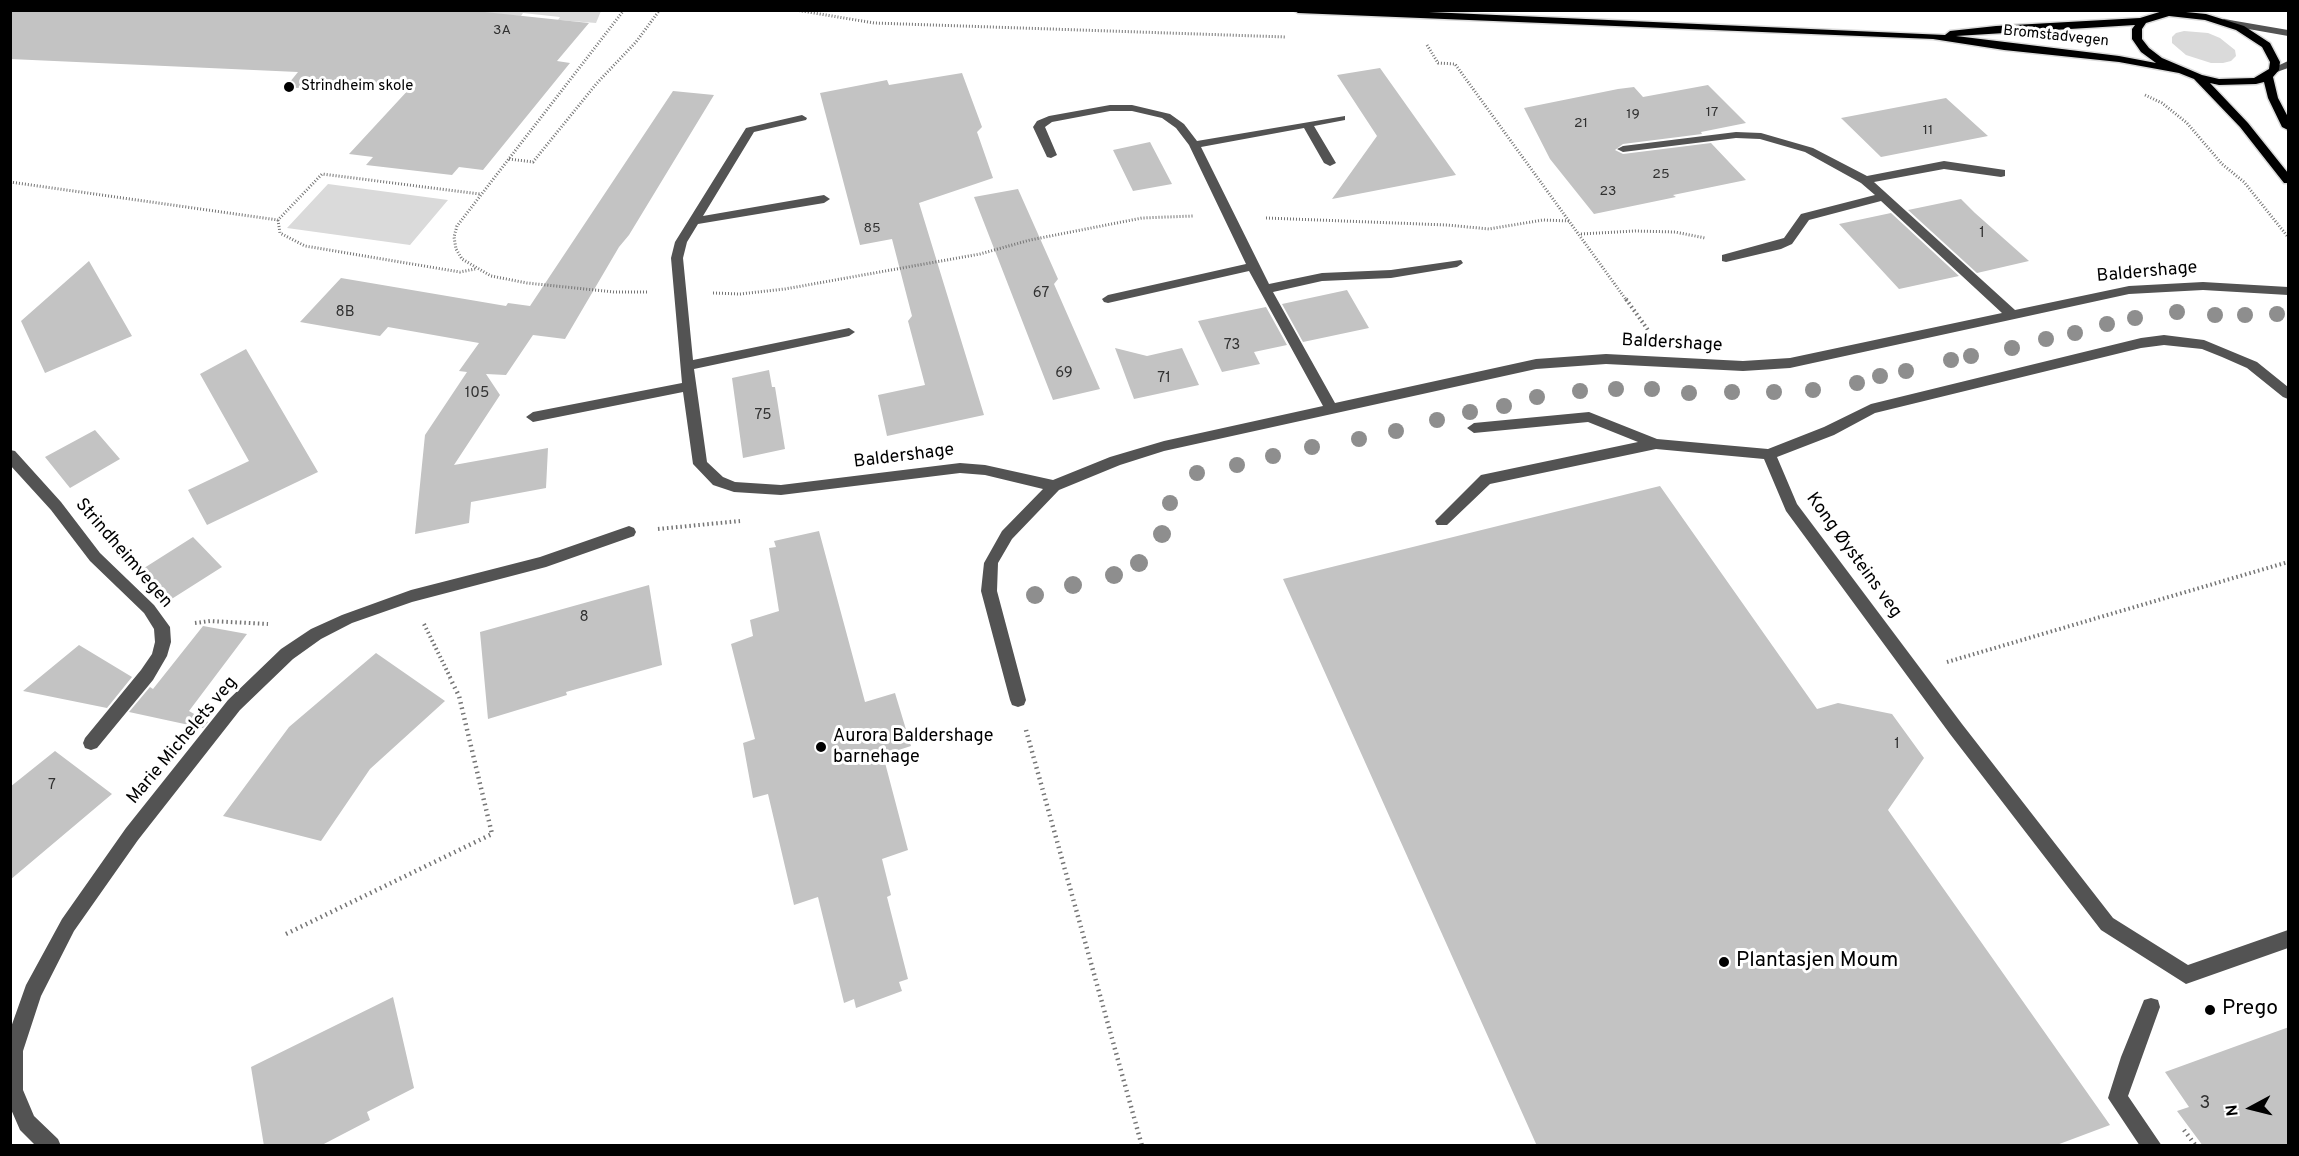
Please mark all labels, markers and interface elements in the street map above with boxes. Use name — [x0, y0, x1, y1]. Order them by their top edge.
street label: Bromstadvegen — [2002, 22, 2110, 52]
house number: 3A — [493, 23, 511, 39]
place label: Strindheim skole — [301, 78, 413, 96]
marker: Strindheim skole — [282, 80, 296, 94]
house number: 17 — [1706, 105, 1718, 121]
house number: 19 — [1626, 107, 1640, 123]
house number: 21 — [1574, 116, 1588, 132]
house number: 11 — [1923, 123, 1933, 139]
house number: 25 — [1652, 167, 1670, 183]
house number: 23 — [1600, 184, 1616, 200]
house number: 85 — [863, 221, 881, 237]
house number: 1 — [1979, 225, 1985, 243]
street label: Baldershage — [2096, 258, 2198, 288]
house number: 67 — [1033, 285, 1049, 303]
house number: 8B — [336, 304, 354, 322]
street label: Baldershage — [1621, 331, 1723, 357]
house number: 73 — [1224, 337, 1240, 355]
house number: 69 — [1055, 365, 1073, 383]
house number: 71 — [1157, 370, 1171, 388]
house number: 105 — [465, 385, 489, 403]
house number: 75 — [754, 407, 772, 425]
street label: Baldershage — [853, 440, 955, 474]
street label: Kong Øysteins veg — [1800, 489, 1906, 623]
street label: Strindheimvegen — [70, 495, 176, 613]
house number: 8 — [579, 609, 589, 627]
street label: Marie Michelets veg — [123, 673, 243, 809]
place label: Aurora Baldershage barnehage — [833, 726, 993, 768]
house number: 1 — [1894, 736, 1900, 754]
marker: Aurora Baldershage barnehage — [814, 740, 828, 754]
house number: 7 — [48, 777, 56, 795]
place label: Plantasjen Moum — [1736, 949, 1898, 975]
marker: Plantasjen Moum — [1717, 955, 1731, 969]
place label: Prego — [2222, 997, 2278, 1023]
marker: Prego — [2203, 1003, 2217, 1017]
north arrow — [2221, 1078, 2281, 1138]
house number: 3 — [2200, 1093, 2210, 1115]
text: N — [2223, 1103, 2244, 1117]

